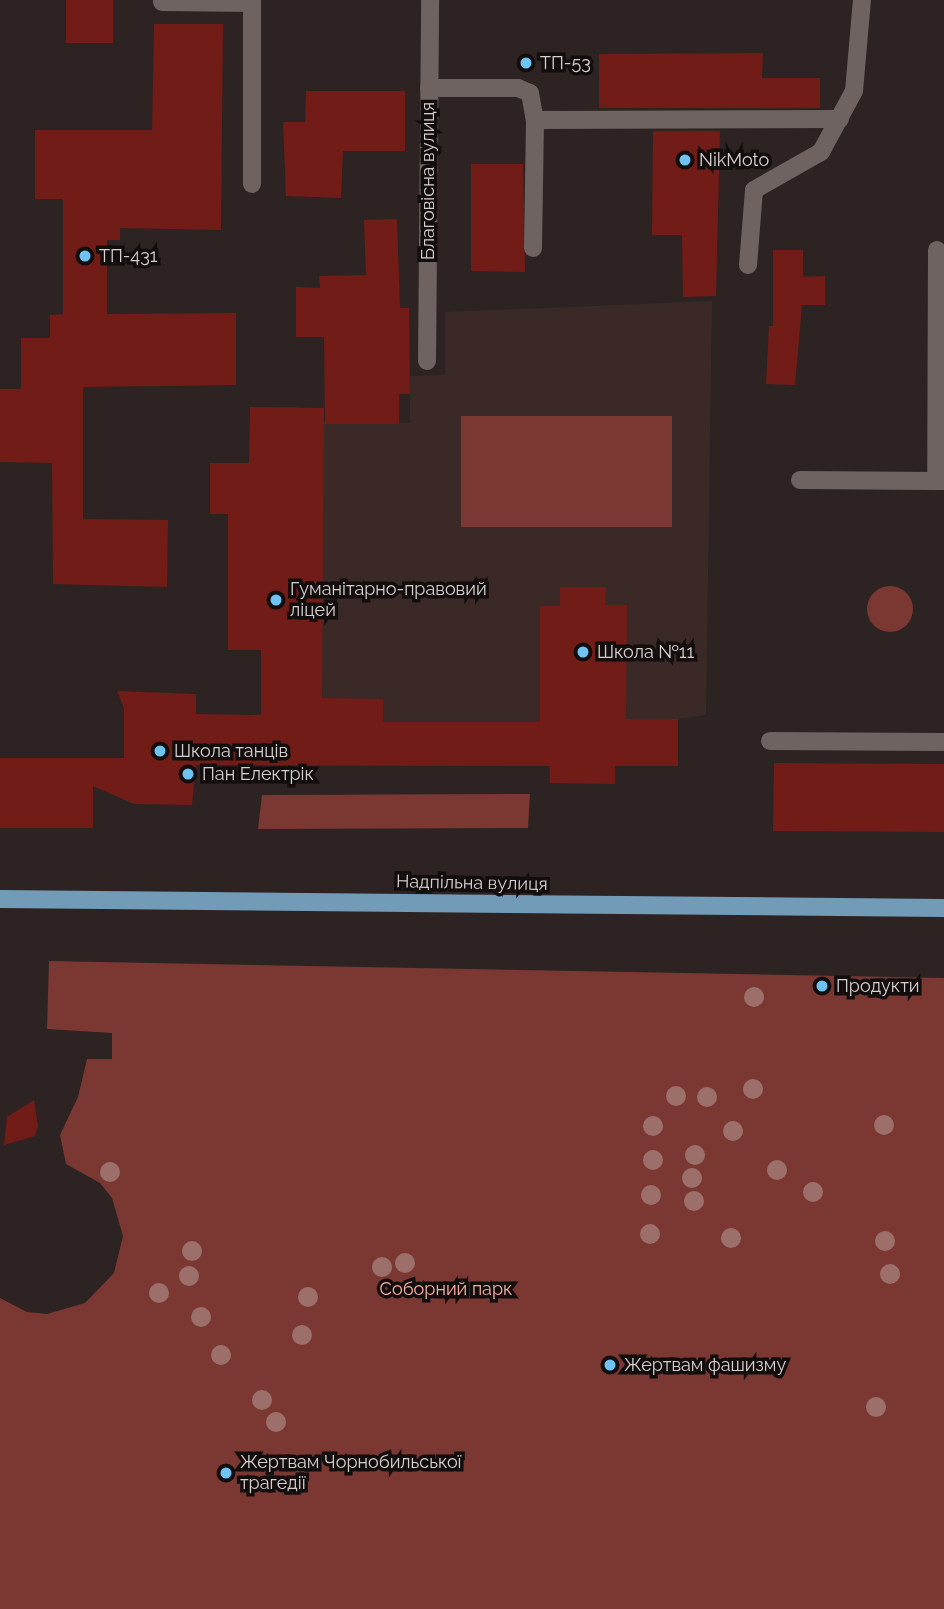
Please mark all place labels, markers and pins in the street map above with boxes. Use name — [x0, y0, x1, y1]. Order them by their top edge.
place label: ТП-53 — [540, 52, 591, 74]
marker: ТП-53 — [518, 55, 534, 71]
place label: NikMoto — [699, 149, 769, 171]
marker: NikMoto — [677, 152, 693, 168]
place label: ТП-431 — [99, 245, 157, 267]
marker: ТП-431 — [77, 248, 93, 264]
place label: Гуманітарно-правовий ліцей — [290, 579, 487, 622]
marker: Гуманітарно-правовий ліцей — [268, 592, 284, 608]
place label: Школа №11 — [597, 641, 694, 663]
marker: Школа №11 — [575, 644, 591, 660]
place label: Школа танців — [174, 740, 288, 762]
marker: Школа танців — [152, 743, 168, 759]
place label: Пан Електрік — [202, 763, 314, 785]
marker: Пан Електрік — [180, 766, 196, 782]
place label: Продукти — [836, 975, 920, 997]
marker: Продукти — [814, 978, 830, 994]
place label: Жертвам фашизму — [624, 1354, 786, 1376]
marker: Жертвам фашизму — [602, 1357, 618, 1373]
place label: Жертвам Чорнобильської трагедії — [240, 1452, 462, 1494]
marker: Жертвам Чорнобильської трагедії — [218, 1465, 234, 1481]

